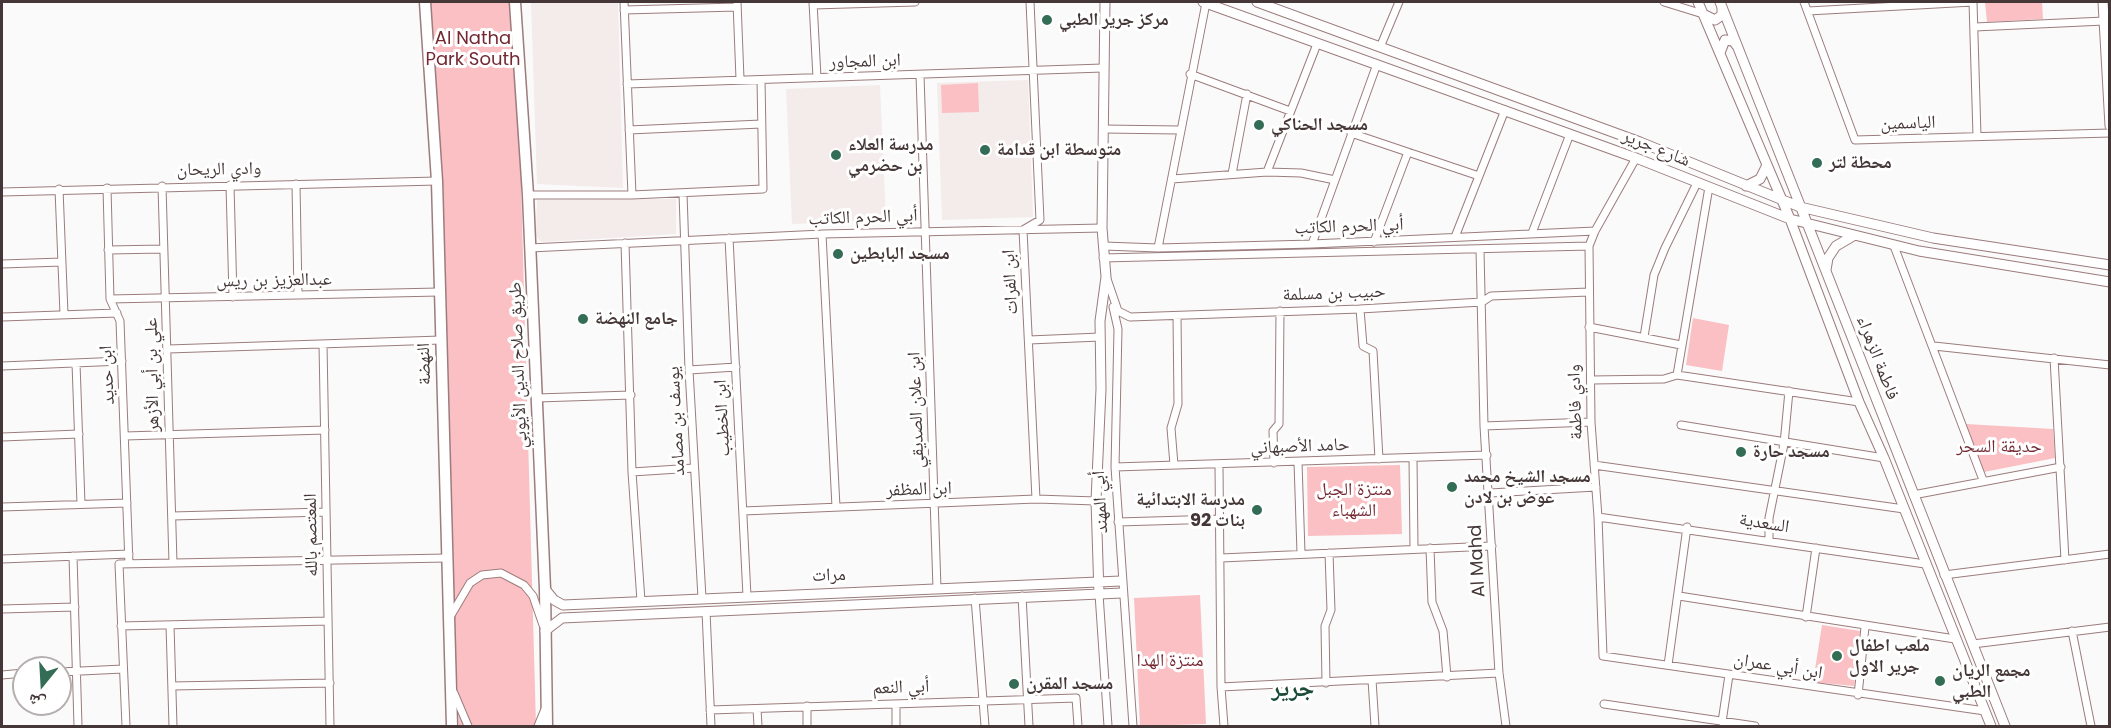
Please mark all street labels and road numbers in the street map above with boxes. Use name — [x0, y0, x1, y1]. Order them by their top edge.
street label: ابن المجاور — [829, 50, 901, 74]
street label: الياسمين — [1880, 112, 1936, 136]
street label: شارع جرير — [1619, 126, 1693, 172]
street label: وادي الريحان — [176, 158, 262, 182]
street label: أبي الحرم الكاتب — [808, 205, 918, 231]
street label: أبي الحرم الكاتب — [1294, 214, 1404, 240]
street label: ابن الفرات — [999, 249, 1023, 315]
street label: عبدالعزيز بن ريس — [216, 269, 332, 293]
street label: طريق صلاح الدين الأيوبي — [505, 281, 533, 449]
street label: حبيب بن مسلمة — [1282, 281, 1386, 307]
street label: فاطمة الزهراء — [1851, 313, 1903, 403]
street label: علي بن أبي الأزهر — [141, 318, 165, 432]
street label: النهضة — [413, 342, 437, 386]
street label: ابن حديد — [96, 345, 120, 405]
street label: ابن علان الصديقي — [904, 352, 930, 468]
street label: وادي فاطمة — [1564, 364, 1588, 440]
street label: يوسف بن مصامد — [663, 366, 691, 476]
street label: ابن الخطيب — [710, 379, 736, 457]
street label: حامد الأصبهاني — [1250, 434, 1350, 460]
street label: أبي المهند — [1089, 470, 1113, 534]
street label: ابن المظفر — [886, 478, 952, 502]
street label: المعتصم بالله — [300, 493, 324, 577]
street label: السعدية — [1737, 509, 1791, 539]
street label: Al Mahd — [1465, 524, 1491, 598]
street label: مرات — [812, 565, 846, 587]
street label: ابن أبي عمران — [1732, 649, 1824, 685]
street label: أبي النعم — [872, 676, 930, 700]

